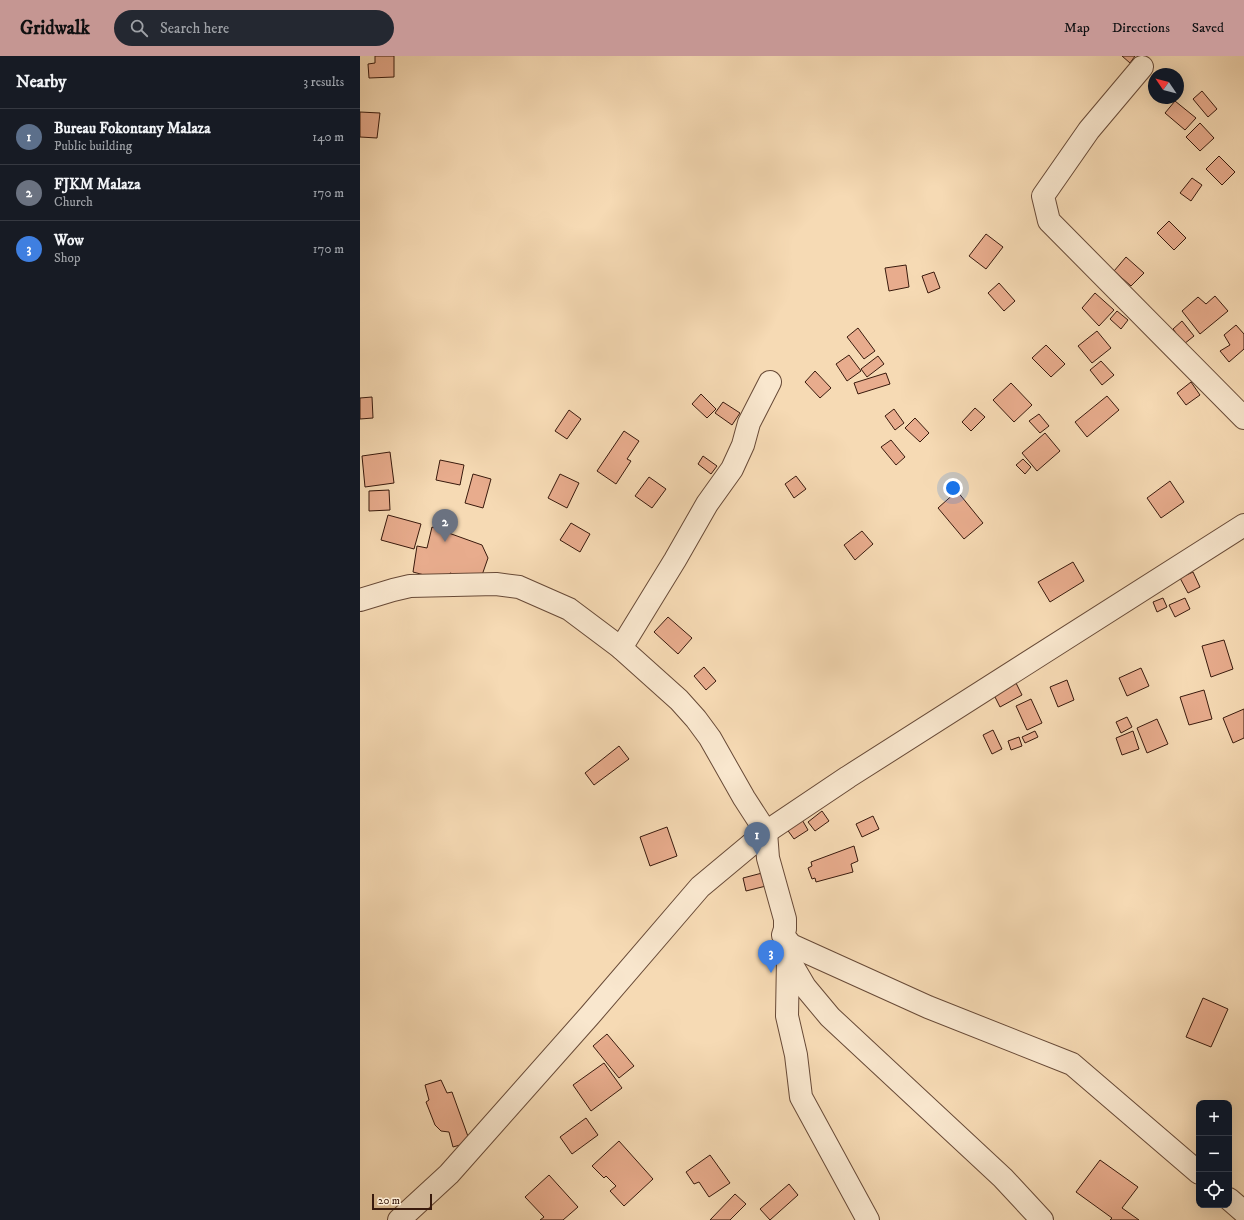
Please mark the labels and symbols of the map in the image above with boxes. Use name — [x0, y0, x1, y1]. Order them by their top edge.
north arrow — [1148, 68, 1184, 104]
your location — [943, 478, 963, 498]
pin: 2 — [432, 509, 458, 542]
pin: 1 — [744, 822, 770, 855]
pin: 3 — [758, 940, 784, 973]
scale bar — [372, 1192, 432, 1211]

